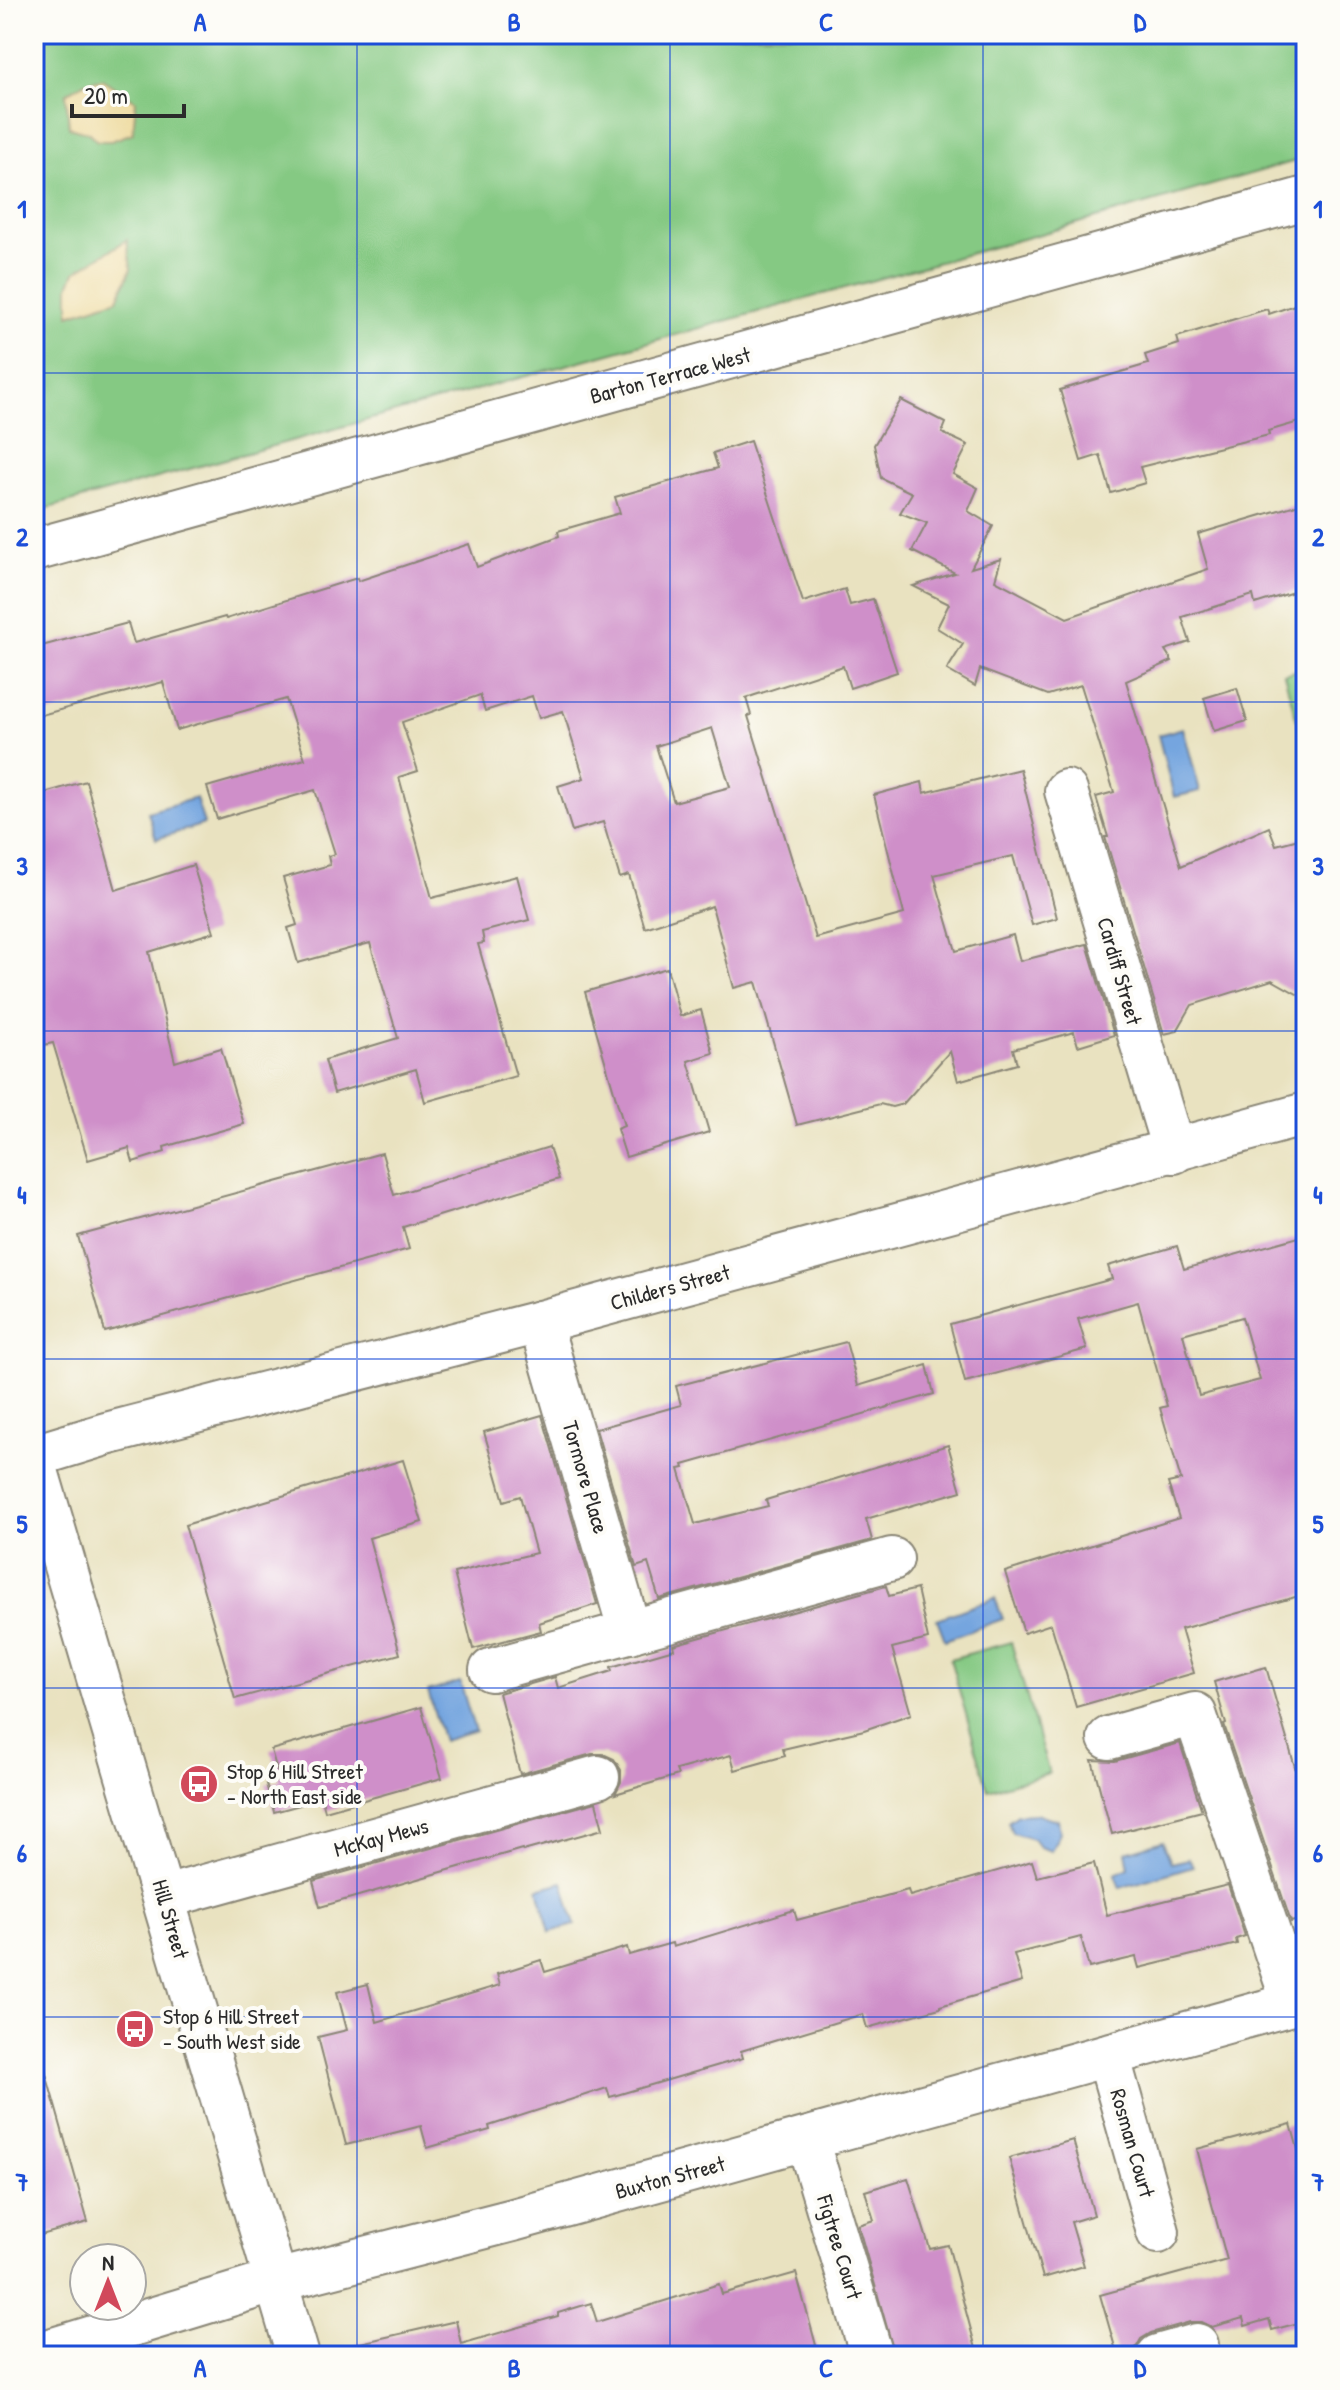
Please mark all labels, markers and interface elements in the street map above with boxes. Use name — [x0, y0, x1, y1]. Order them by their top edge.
text: A — [194, 4, 207, 39]
text: B — [507, 4, 521, 39]
text: C — [819, 4, 833, 39]
text: D — [1134, 4, 1147, 39]
scale bar — [72, 68, 184, 118]
text: 20 m — [84, 79, 128, 111]
text: 1 — [17, 191, 27, 226]
text: 1 — [1313, 191, 1323, 226]
street label: Barton Terrace West — [586, 339, 754, 411]
text: 2 — [16, 519, 29, 554]
text: 2 — [1312, 519, 1325, 554]
text: 3 — [16, 848, 28, 883]
text: 3 — [1312, 848, 1324, 883]
street label: Cardiff Street — [1090, 914, 1150, 1029]
text: 4 — [17, 1177, 27, 1212]
text: 4 — [1313, 1177, 1323, 1212]
street label: Childers Street — [607, 1257, 734, 1317]
street label: Tormore Place — [556, 1417, 616, 1537]
text: 5 — [17, 1506, 28, 1541]
text: 5 — [1313, 1506, 1324, 1541]
place label: Stop 6 Hill Street - North East side — [227, 1756, 363, 1811]
bus stop icon: Stop 6 Hill Street - North East side — [178, 1763, 220, 1805]
street label: McKay Mews — [330, 1810, 432, 1864]
text: 6 — [17, 1835, 28, 1870]
text: 6 — [1313, 1835, 1324, 1870]
street label: Hill Street — [145, 1876, 197, 1962]
place label: Stop 6 Hill Street - South West side — [163, 2001, 301, 2056]
bus stop icon: Stop 6 Hill Street - South West side — [114, 2008, 156, 2050]
street label: Rosman Court — [1103, 2085, 1163, 2201]
street label: Buxton Street — [612, 2148, 729, 2206]
text: 7 — [15, 2164, 29, 2199]
text: 7 — [1311, 2164, 1325, 2199]
street label: Figtree Court — [810, 2190, 870, 2303]
north arrow — [68, 2242, 148, 2322]
text: N — [102, 2247, 114, 2277]
text: A — [194, 2350, 207, 2385]
text: B — [507, 2350, 521, 2385]
text: C — [819, 2350, 833, 2385]
text: D — [1134, 2350, 1147, 2385]

